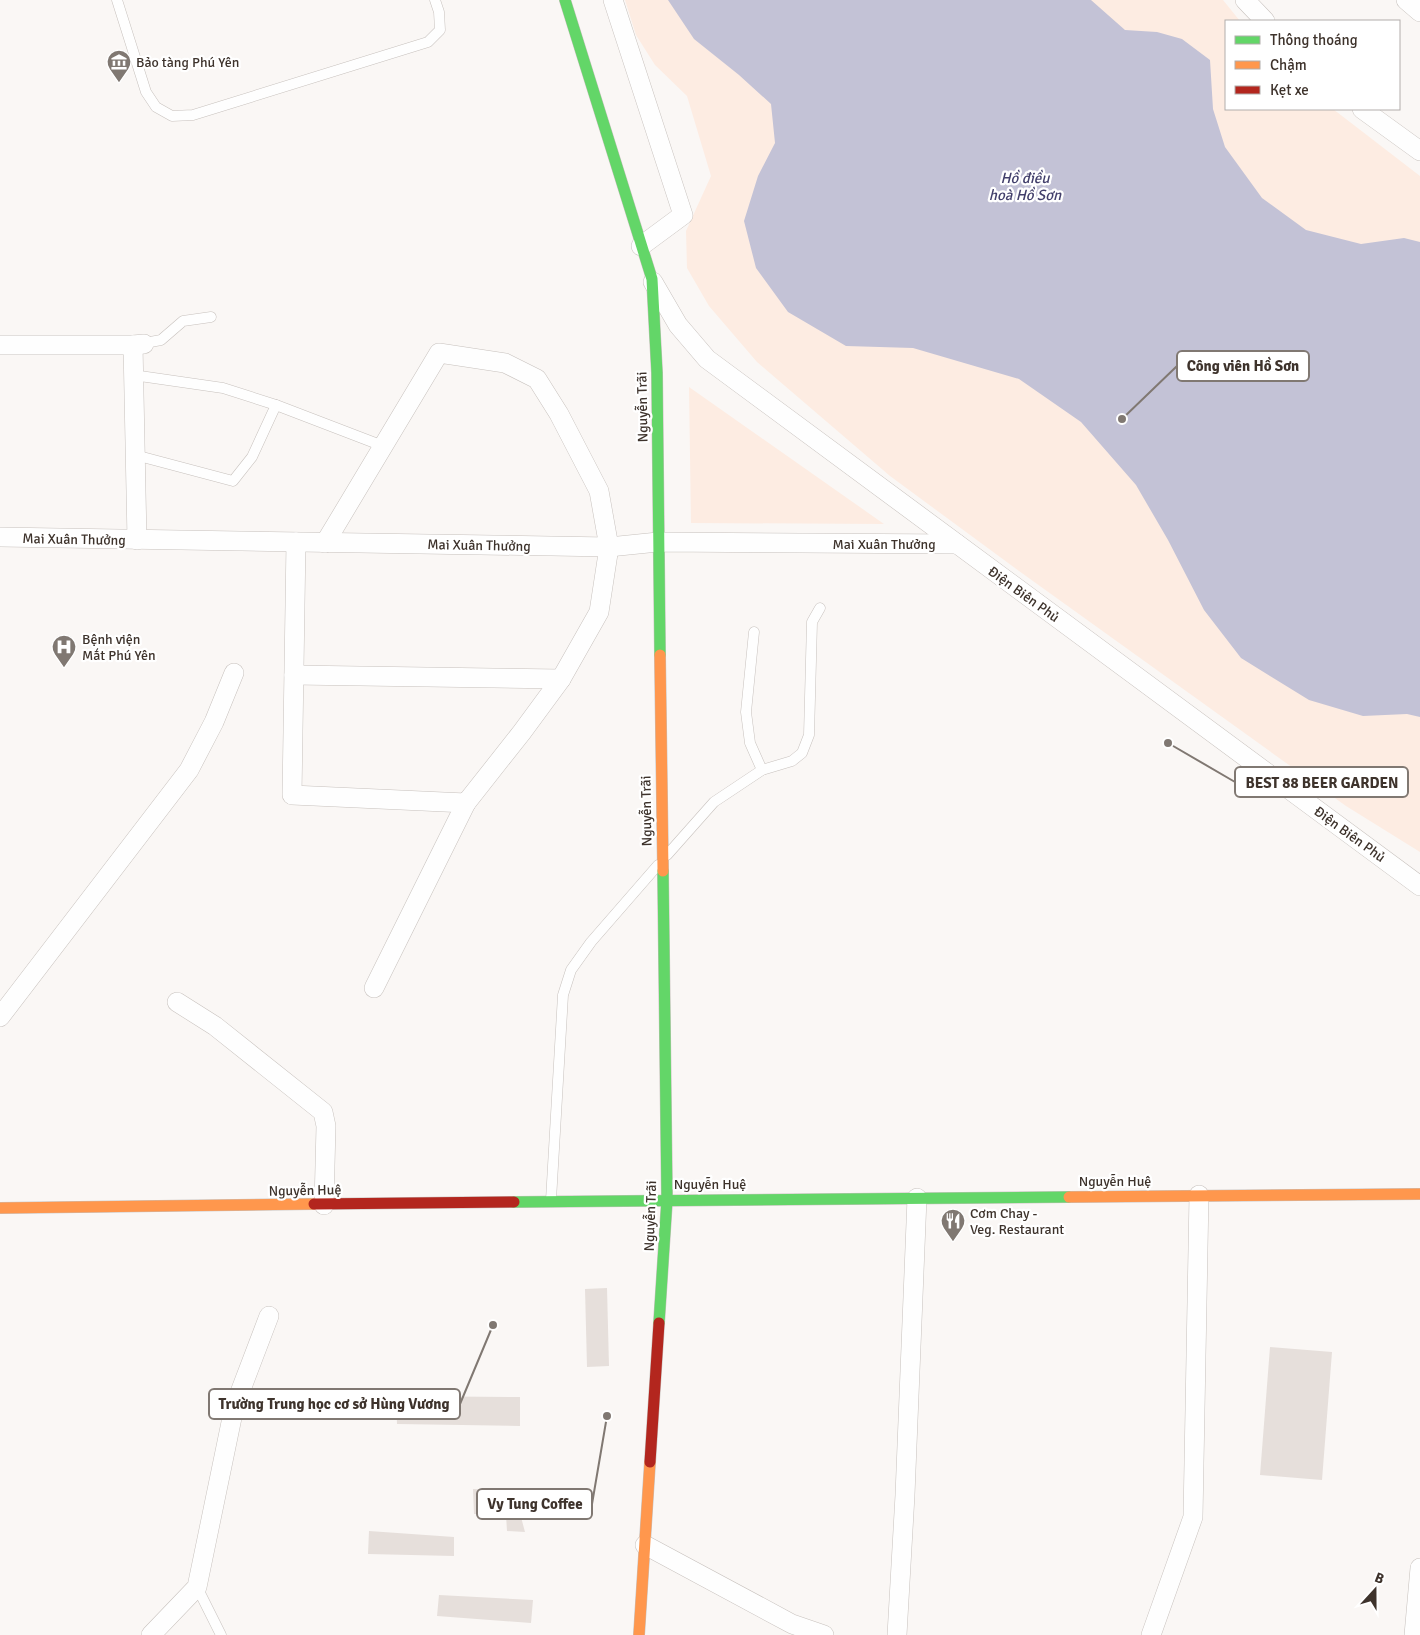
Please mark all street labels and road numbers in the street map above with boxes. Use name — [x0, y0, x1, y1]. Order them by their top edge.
street label: Nguyễn Trãi — [633, 371, 652, 443]
street label: Mai Xuân Thưởng — [22, 530, 126, 549]
street label: Mai Xuân Thưởng — [427, 536, 531, 555]
street label: Mai Xuân Thưởng — [832, 536, 936, 553]
street label: Điện Biên Phủ — [985, 563, 1063, 626]
street label: Nguyễn Trãi — [637, 775, 656, 847]
street label: Điện Biên Phủ — [1311, 803, 1389, 866]
street label: Nguyễn Huệ — [1079, 1173, 1151, 1190]
street label: Nguyễn Huệ — [674, 1176, 746, 1193]
street label: Nguyễn Trãi — [641, 1180, 660, 1252]
street label: Nguyễn Huệ — [268, 1181, 342, 1200]

